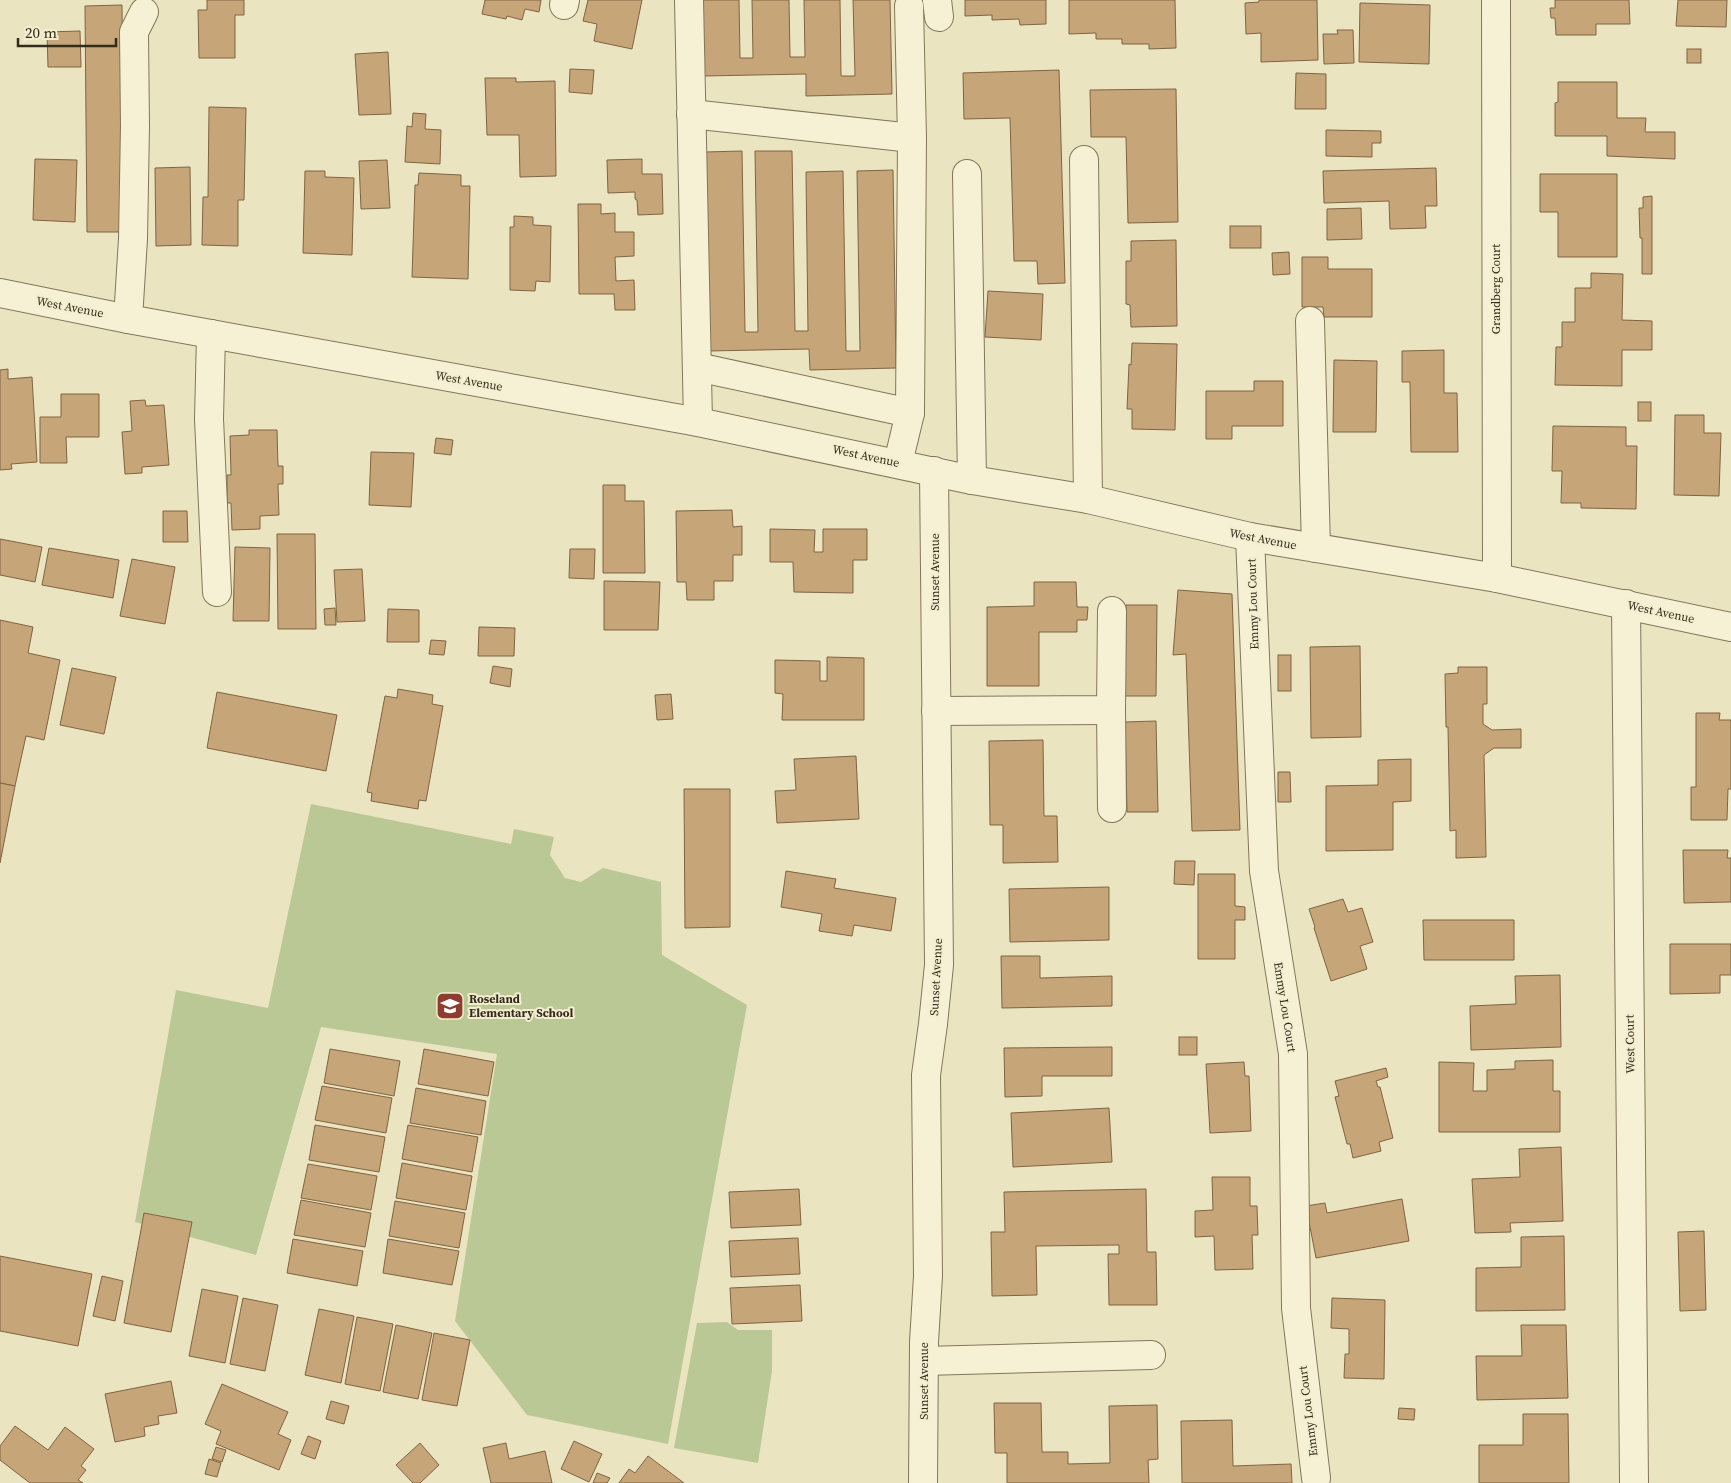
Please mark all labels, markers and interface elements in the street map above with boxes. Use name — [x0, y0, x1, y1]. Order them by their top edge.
scale bar — [18, 15, 115, 47]
text: 20 m — [25, 22, 57, 43]
street label: Grandberg Court — [1488, 244, 1504, 334]
street label: West Avenue — [35, 293, 105, 321]
street label: West Avenue — [434, 367, 504, 395]
street label: West Avenue — [831, 441, 901, 471]
street label: West Avenue — [1228, 525, 1298, 553]
street label: Sunset Avenue — [927, 533, 943, 611]
street label: Emmy Lou Court — [1243, 558, 1263, 650]
street label: West Avenue — [1626, 597, 1696, 627]
street label: Sunset Avenue — [926, 938, 946, 1016]
street label: Emmy Lou Court — [1270, 961, 1300, 1053]
school or university icon: Roseland Elementary School — [435, 991, 465, 1021]
place label: Roseland Elementary School — [469, 991, 574, 1021]
street label: West Court — [1621, 1014, 1639, 1074]
street label: Sunset Avenue — [916, 1342, 932, 1420]
street label: Emmy Lou Court — [1294, 1365, 1321, 1457]

